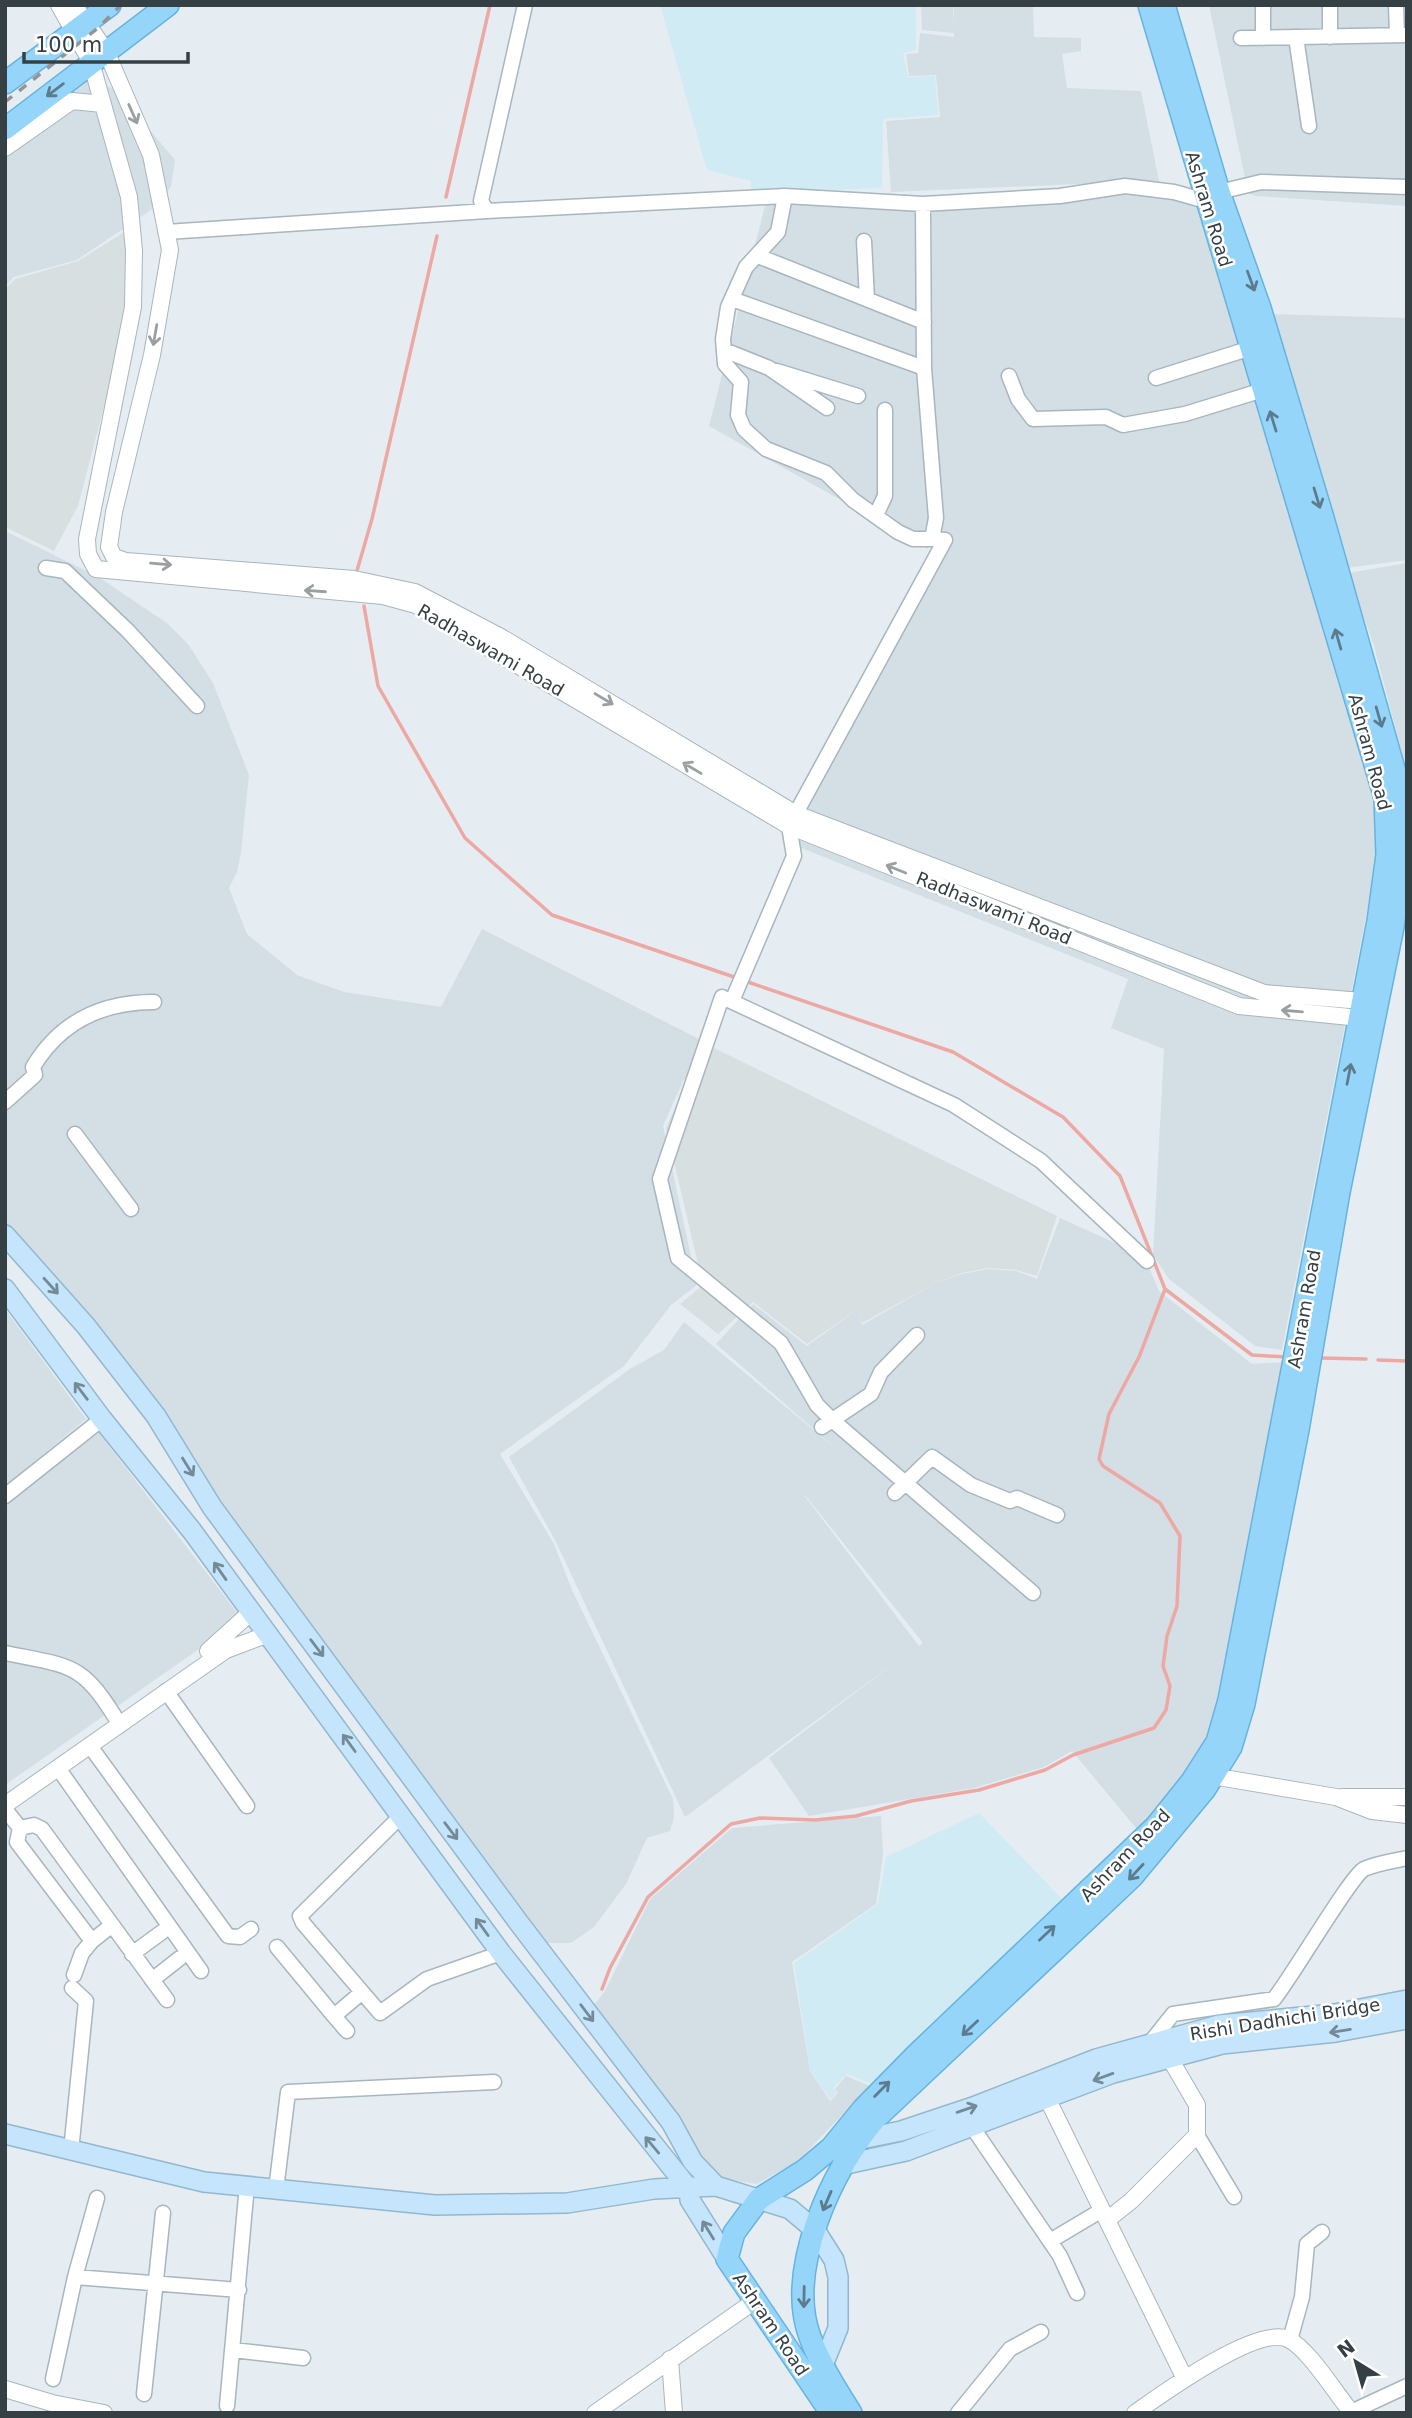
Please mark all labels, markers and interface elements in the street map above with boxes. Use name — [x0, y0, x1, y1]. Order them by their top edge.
scale bar — [24, 21, 189, 65]
text: 100 m — [35, 33, 102, 57]
one-way arrow — [46, 83, 64, 98]
one-way arrow — [128, 103, 141, 124]
street label: Ashram Road — [1181, 149, 1237, 269]
one-way arrow — [1246, 269, 1258, 291]
one-way arrow — [148, 323, 161, 345]
one-way arrow — [1265, 410, 1278, 432]
one-way arrow — [1311, 487, 1324, 509]
one-way arrow — [149, 558, 172, 571]
one-way arrow — [304, 584, 326, 597]
street label: Radhaswami Road — [414, 600, 568, 700]
one-way arrow — [1331, 628, 1344, 650]
street label: Ashram Road — [1344, 691, 1396, 813]
one-way arrow — [593, 692, 613, 706]
one-way arrow — [1374, 706, 1387, 728]
one-way arrow — [683, 761, 703, 775]
one-way arrow — [885, 861, 907, 874]
street label: Radhaswami Road — [913, 867, 1075, 949]
one-way arrow — [1281, 1004, 1304, 1017]
one-way arrow — [1343, 1063, 1357, 1086]
street label: Ashram Road — [1283, 1248, 1325, 1370]
one-way arrow — [43, 1277, 59, 1295]
one-way arrow — [74, 1382, 88, 1401]
one-way arrow — [181, 1457, 195, 1477]
one-way arrow — [213, 1562, 227, 1581]
one-way arrow — [309, 1638, 324, 1656]
one-way arrow — [342, 1734, 356, 1753]
street label: Ashram Road — [1076, 1805, 1174, 1905]
one-way arrow — [443, 1822, 458, 1840]
one-way arrow — [1127, 1863, 1144, 1880]
one-way arrow — [475, 1918, 489, 1937]
one-way arrow — [1038, 1924, 1055, 1941]
street label: Rishi Dadhichi Bridge — [1188, 1994, 1382, 2044]
one-way arrow — [580, 2003, 595, 2022]
one-way arrow — [962, 2020, 979, 2037]
one-way arrow — [1329, 2025, 1351, 2038]
one-way arrow — [1093, 2072, 1115, 2084]
one-way arrow — [873, 2081, 890, 2098]
one-way arrow — [955, 2102, 977, 2114]
one-way arrow — [644, 2136, 660, 2154]
one-way arrow — [819, 2189, 832, 2211]
one-way arrow — [701, 2221, 716, 2240]
street label: Ashram Road — [729, 2268, 813, 2380]
one-way arrow — [797, 2285, 811, 2308]
north arrow — [1321, 2327, 1391, 2397]
text: N — [1333, 2335, 1359, 2362]

